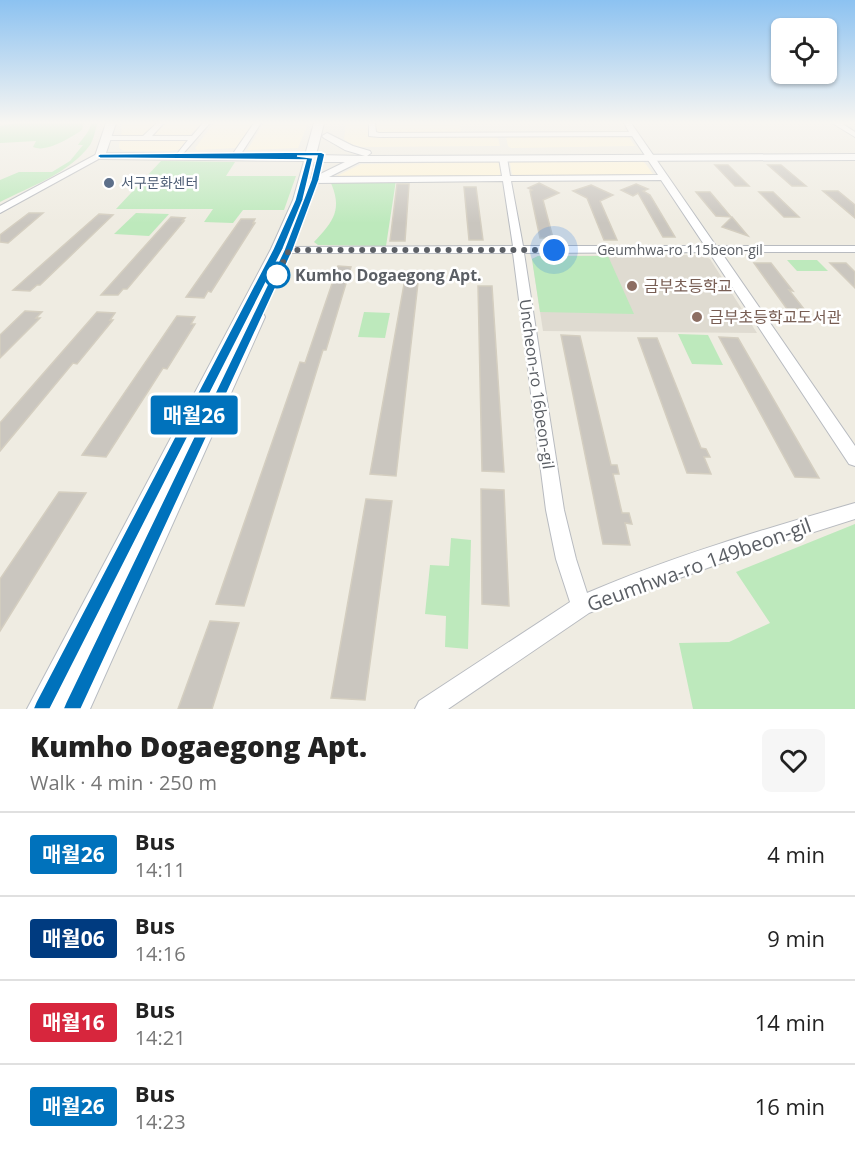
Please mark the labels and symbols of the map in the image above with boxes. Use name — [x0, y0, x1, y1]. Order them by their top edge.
place label: 서구문화센터 — [121, 173, 198, 192]
marker: 서구문화센터 — [102, 176, 116, 190]
your location — [539, 235, 569, 265]
street label: Geumhwa-ro 115beon-gil — [597, 240, 763, 259]
marker: Kumho Dogaegong Apt. — [264, 262, 290, 288]
place label: Kumho Dogaegong Apt. — [295, 264, 482, 286]
place label: 금부초등학교 — [644, 275, 732, 297]
marker: 금부초등학교 — [625, 279, 639, 293]
street label: Uncheon-ro 16beon-gil — [514, 298, 560, 470]
place label: 금부초등학교도서관 — [709, 306, 842, 328]
marker: 금부초등학교도서관 — [690, 310, 704, 324]
line badge: 매월26 — [152, 396, 236, 434]
street label: Geumhwa-ro 149beon-gil — [583, 511, 815, 618]

